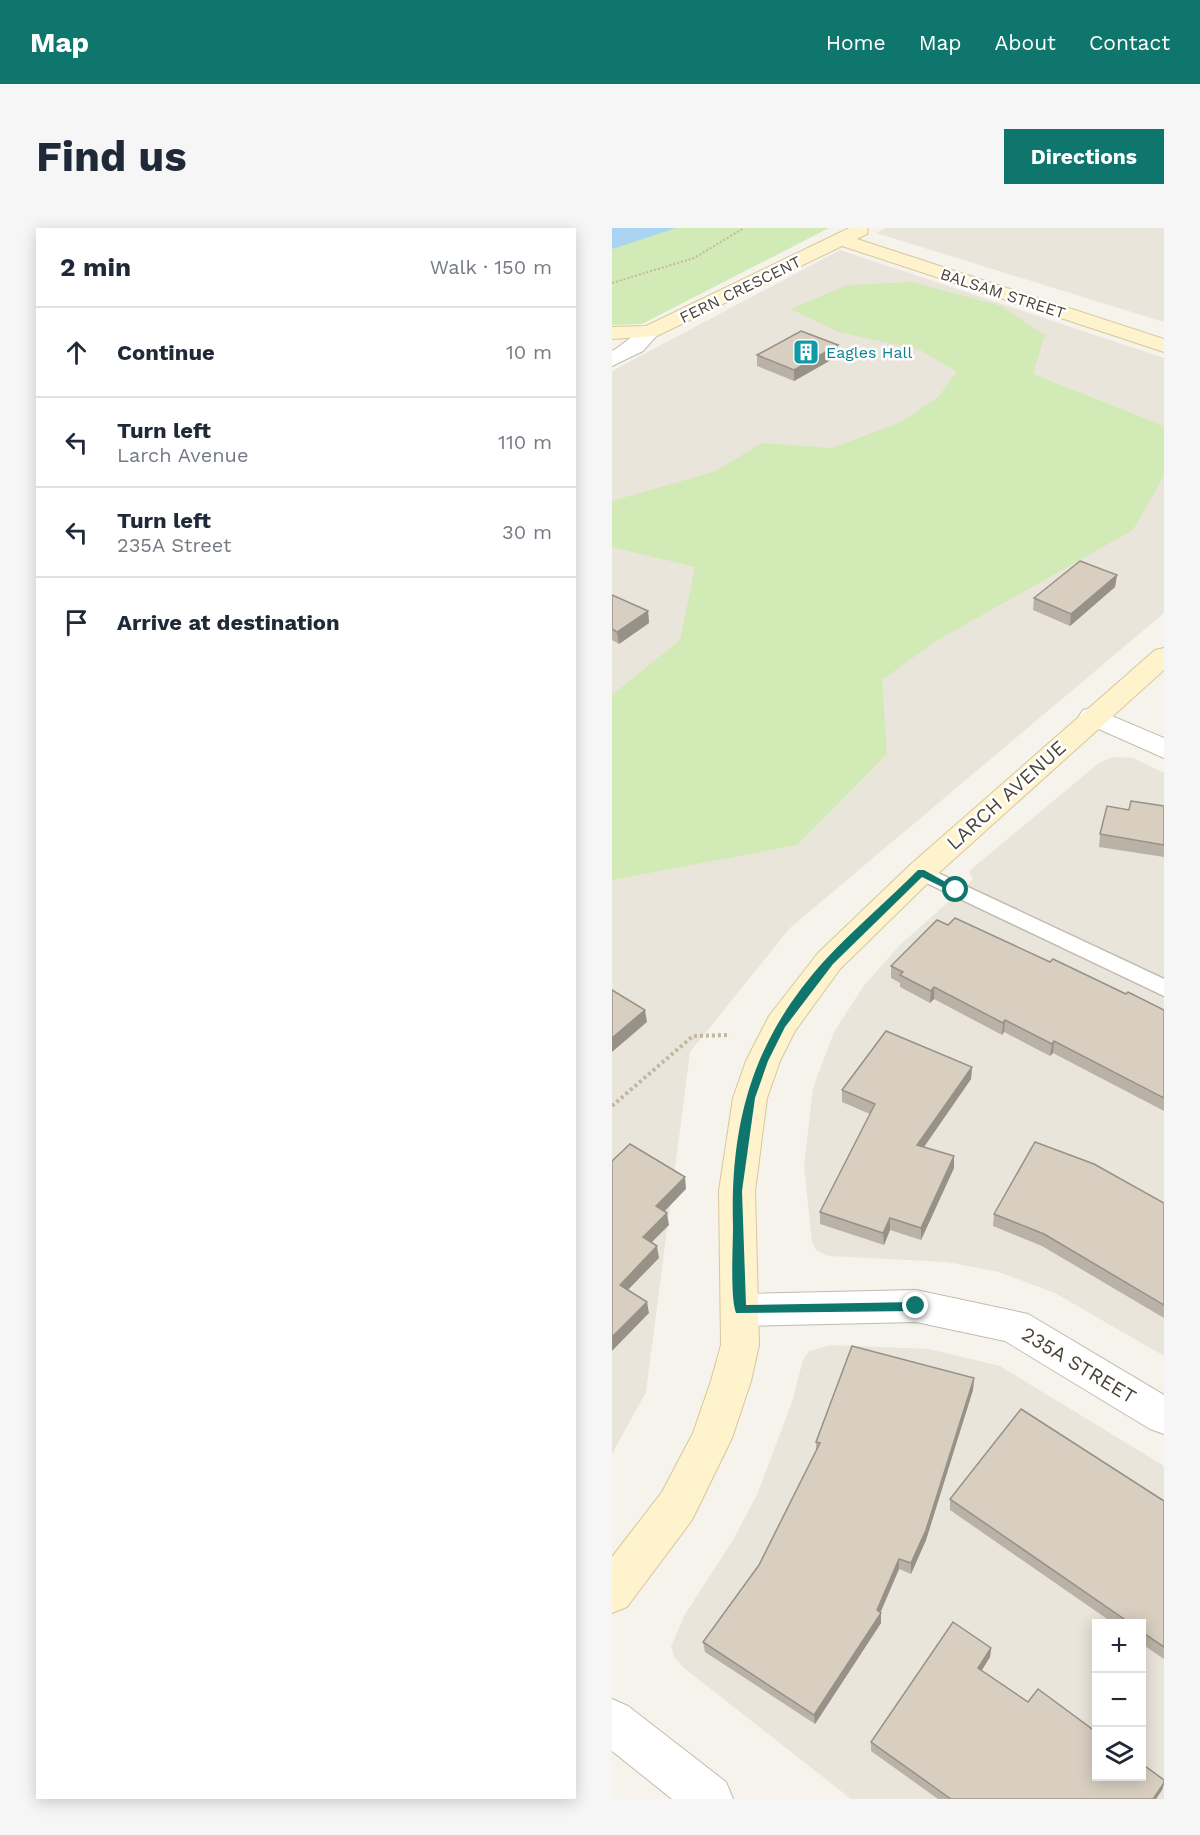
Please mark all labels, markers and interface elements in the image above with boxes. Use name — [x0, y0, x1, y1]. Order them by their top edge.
text: Map — [30, 26, 89, 59]
text: Home — [826, 30, 886, 55]
text: Map — [919, 30, 962, 55]
text: About — [995, 30, 1056, 55]
text: Contact — [1089, 30, 1170, 55]
button: Directions — [1004, 129, 1164, 184]
text: Find us — [36, 132, 187, 181]
text: 2 min — [60, 252, 131, 282]
street label: FERN CRESCENT — [677, 252, 804, 327]
text: Walk · 150 m — [430, 255, 552, 279]
street label: BALSAM STREET — [938, 264, 1068, 323]
icon: ahead — [60, 336, 93, 369]
building icon: Eagles Hall — [791, 337, 821, 367]
text: Continue — [117, 340, 215, 365]
text: 10 m — [506, 340, 552, 364]
place label: Eagles Hall — [826, 343, 912, 362]
text: Turn left — [117, 418, 211, 443]
icon: left — [60, 426, 93, 459]
text: 110 m — [498, 430, 552, 454]
text: Larch Avenue — [117, 443, 248, 467]
text: Turn left — [117, 508, 211, 533]
icon: left — [60, 516, 93, 549]
text: 30 m — [502, 520, 552, 544]
text: 235A Street — [117, 533, 231, 557]
icon: arrive — [60, 606, 93, 639]
text: Arrive at destination — [117, 610, 340, 635]
street label: LARCH AVENUE — [941, 735, 1071, 855]
route start — [942, 876, 968, 902]
route end — [902, 1292, 928, 1318]
street label: 235A STREET — [1017, 1321, 1141, 1409]
map controls — [1092, 1619, 1146, 1781]
button: + — [1092, 1619, 1146, 1673]
button: − — [1092, 1673, 1146, 1727]
button: layers — [1092, 1727, 1146, 1781]

